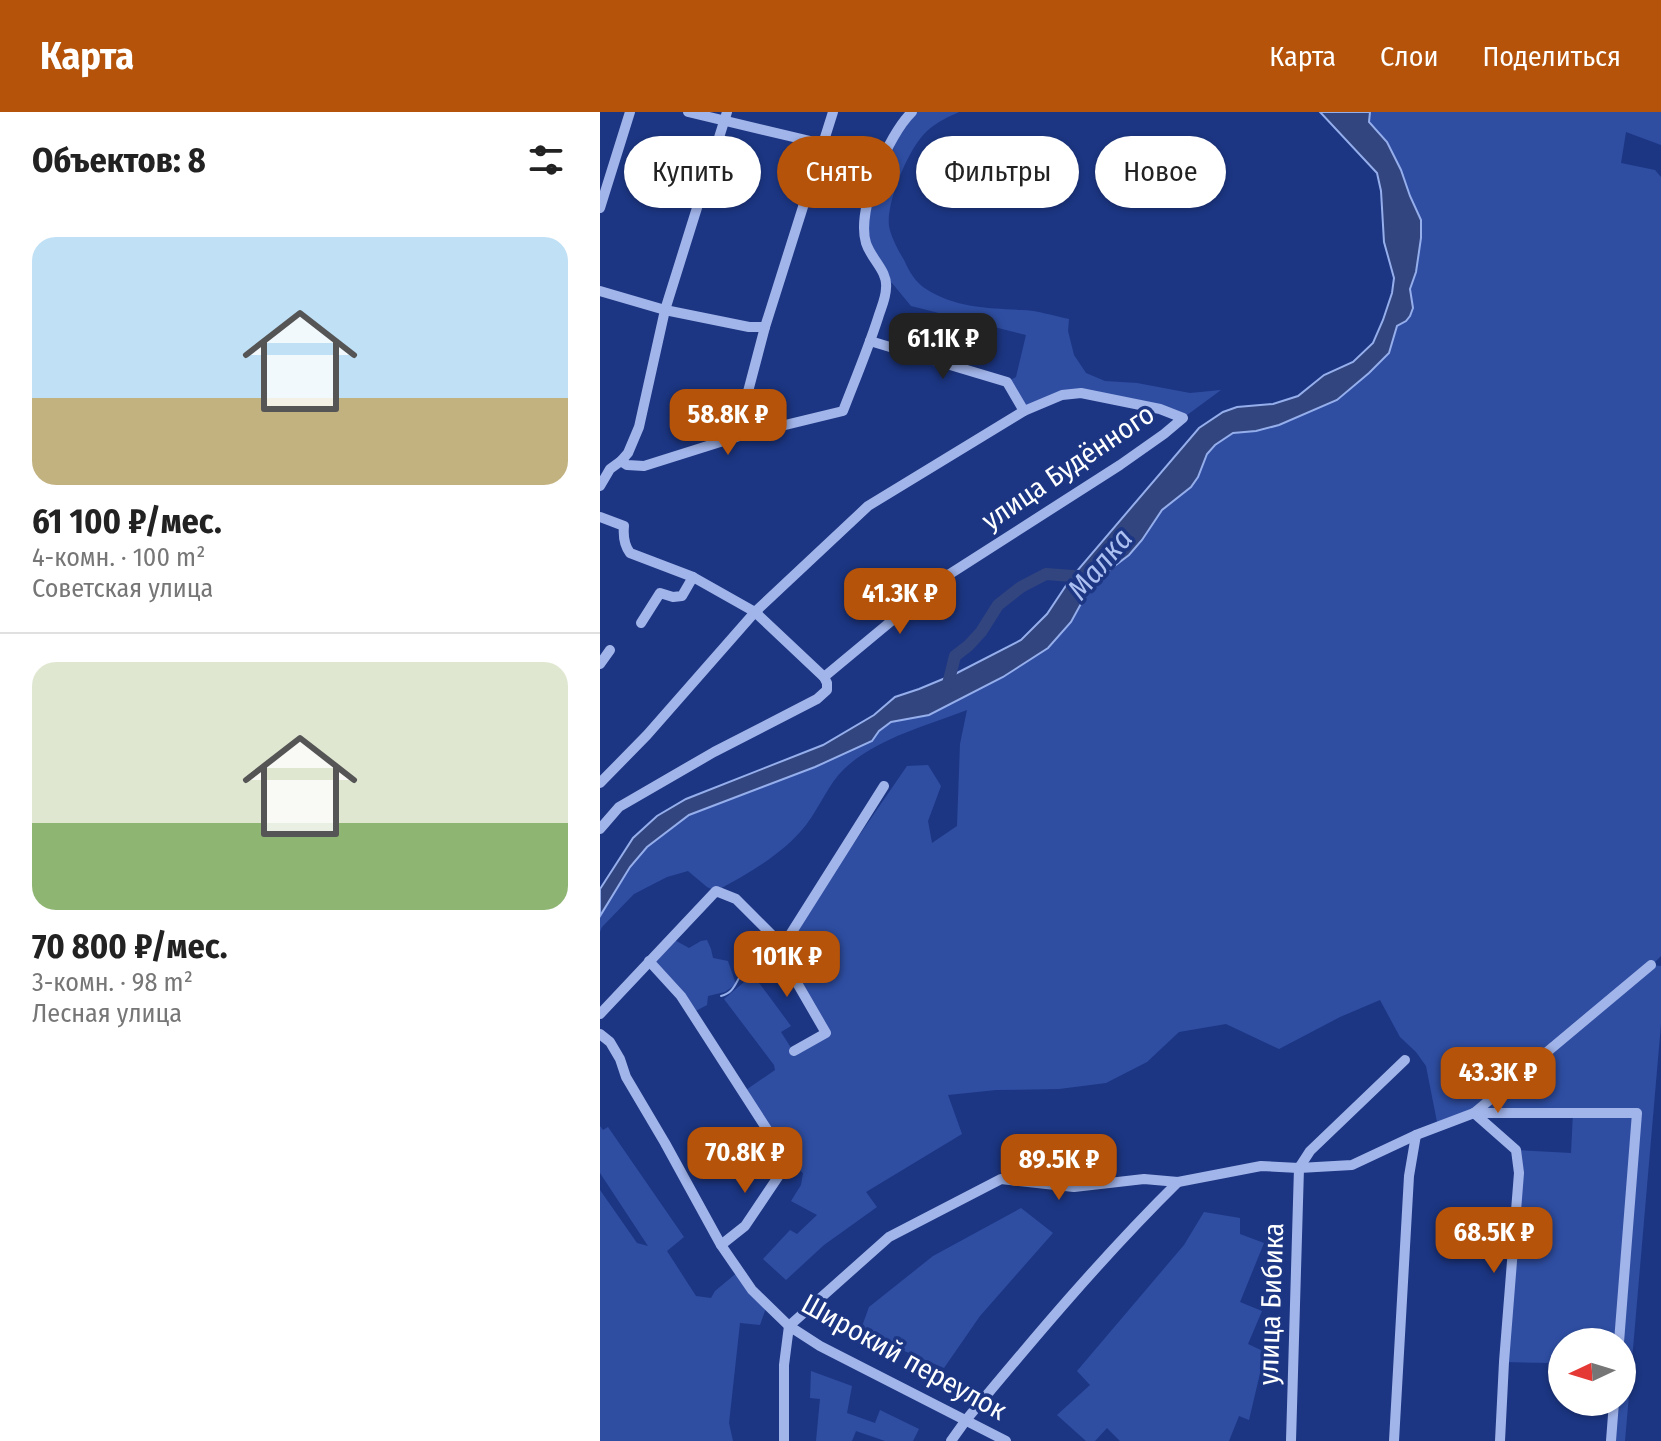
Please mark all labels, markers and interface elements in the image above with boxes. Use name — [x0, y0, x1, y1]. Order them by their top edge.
text: Карта — [40, 33, 134, 79]
text: Карта — [1269, 40, 1336, 73]
text: Слои — [1380, 40, 1438, 73]
text: Поделиться — [1482, 40, 1621, 73]
chip: Купить — [624, 136, 761, 208]
chip: Снять — [777, 136, 900, 208]
chip: Фильтры — [916, 136, 1079, 208]
chip: Новое — [1095, 136, 1226, 208]
icon: filters — [524, 138, 568, 182]
text: Объектов: 8 — [32, 140, 206, 181]
icon: home — [228, 289, 372, 433]
pin: 61.1K ₽ — [869, 313, 1017, 381]
text: 61.1K ₽ — [907, 323, 979, 354]
pin: 58.8K ₽ — [654, 389, 802, 457]
street label: улица Будённого — [976, 397, 1160, 537]
text: 58.8K ₽ — [688, 399, 768, 430]
text: 61 100 ₽/мес. — [32, 501, 222, 542]
water label: Малка — [1060, 521, 1140, 607]
text: 4-комн. · 100 m² — [32, 542, 205, 573]
pin: 41.3K ₽ — [826, 568, 974, 636]
text: Советская улица — [32, 573, 213, 604]
text: 41.3K ₽ — [862, 578, 938, 609]
icon: home — [228, 714, 372, 858]
text: 70 800 ₽/мес. — [32, 926, 228, 967]
pin: 101K ₽ — [722, 931, 852, 999]
text: 101K ₽ — [752, 941, 822, 972]
text: 3-комн. · 98 m² — [32, 967, 193, 998]
text: Лесная улица — [32, 998, 182, 1029]
pin: 43.3K ₽ — [1424, 1047, 1572, 1115]
text: 43.3K ₽ — [1459, 1057, 1537, 1088]
pin: 70.8K ₽ — [671, 1127, 819, 1195]
pin: 89.5K ₽ — [985, 1134, 1133, 1202]
text: 70.8K ₽ — [705, 1137, 785, 1168]
text: 89.5K ₽ — [1019, 1144, 1099, 1175]
pin: 68.5K ₽ — [1420, 1207, 1568, 1275]
text: 68.5K ₽ — [1454, 1217, 1534, 1248]
street label: улица Бибика — [1252, 1222, 1290, 1386]
street label: Широкий переулок — [796, 1287, 1012, 1427]
north arrow — [1548, 1328, 1636, 1416]
map controls — [1548, 1328, 1636, 1416]

